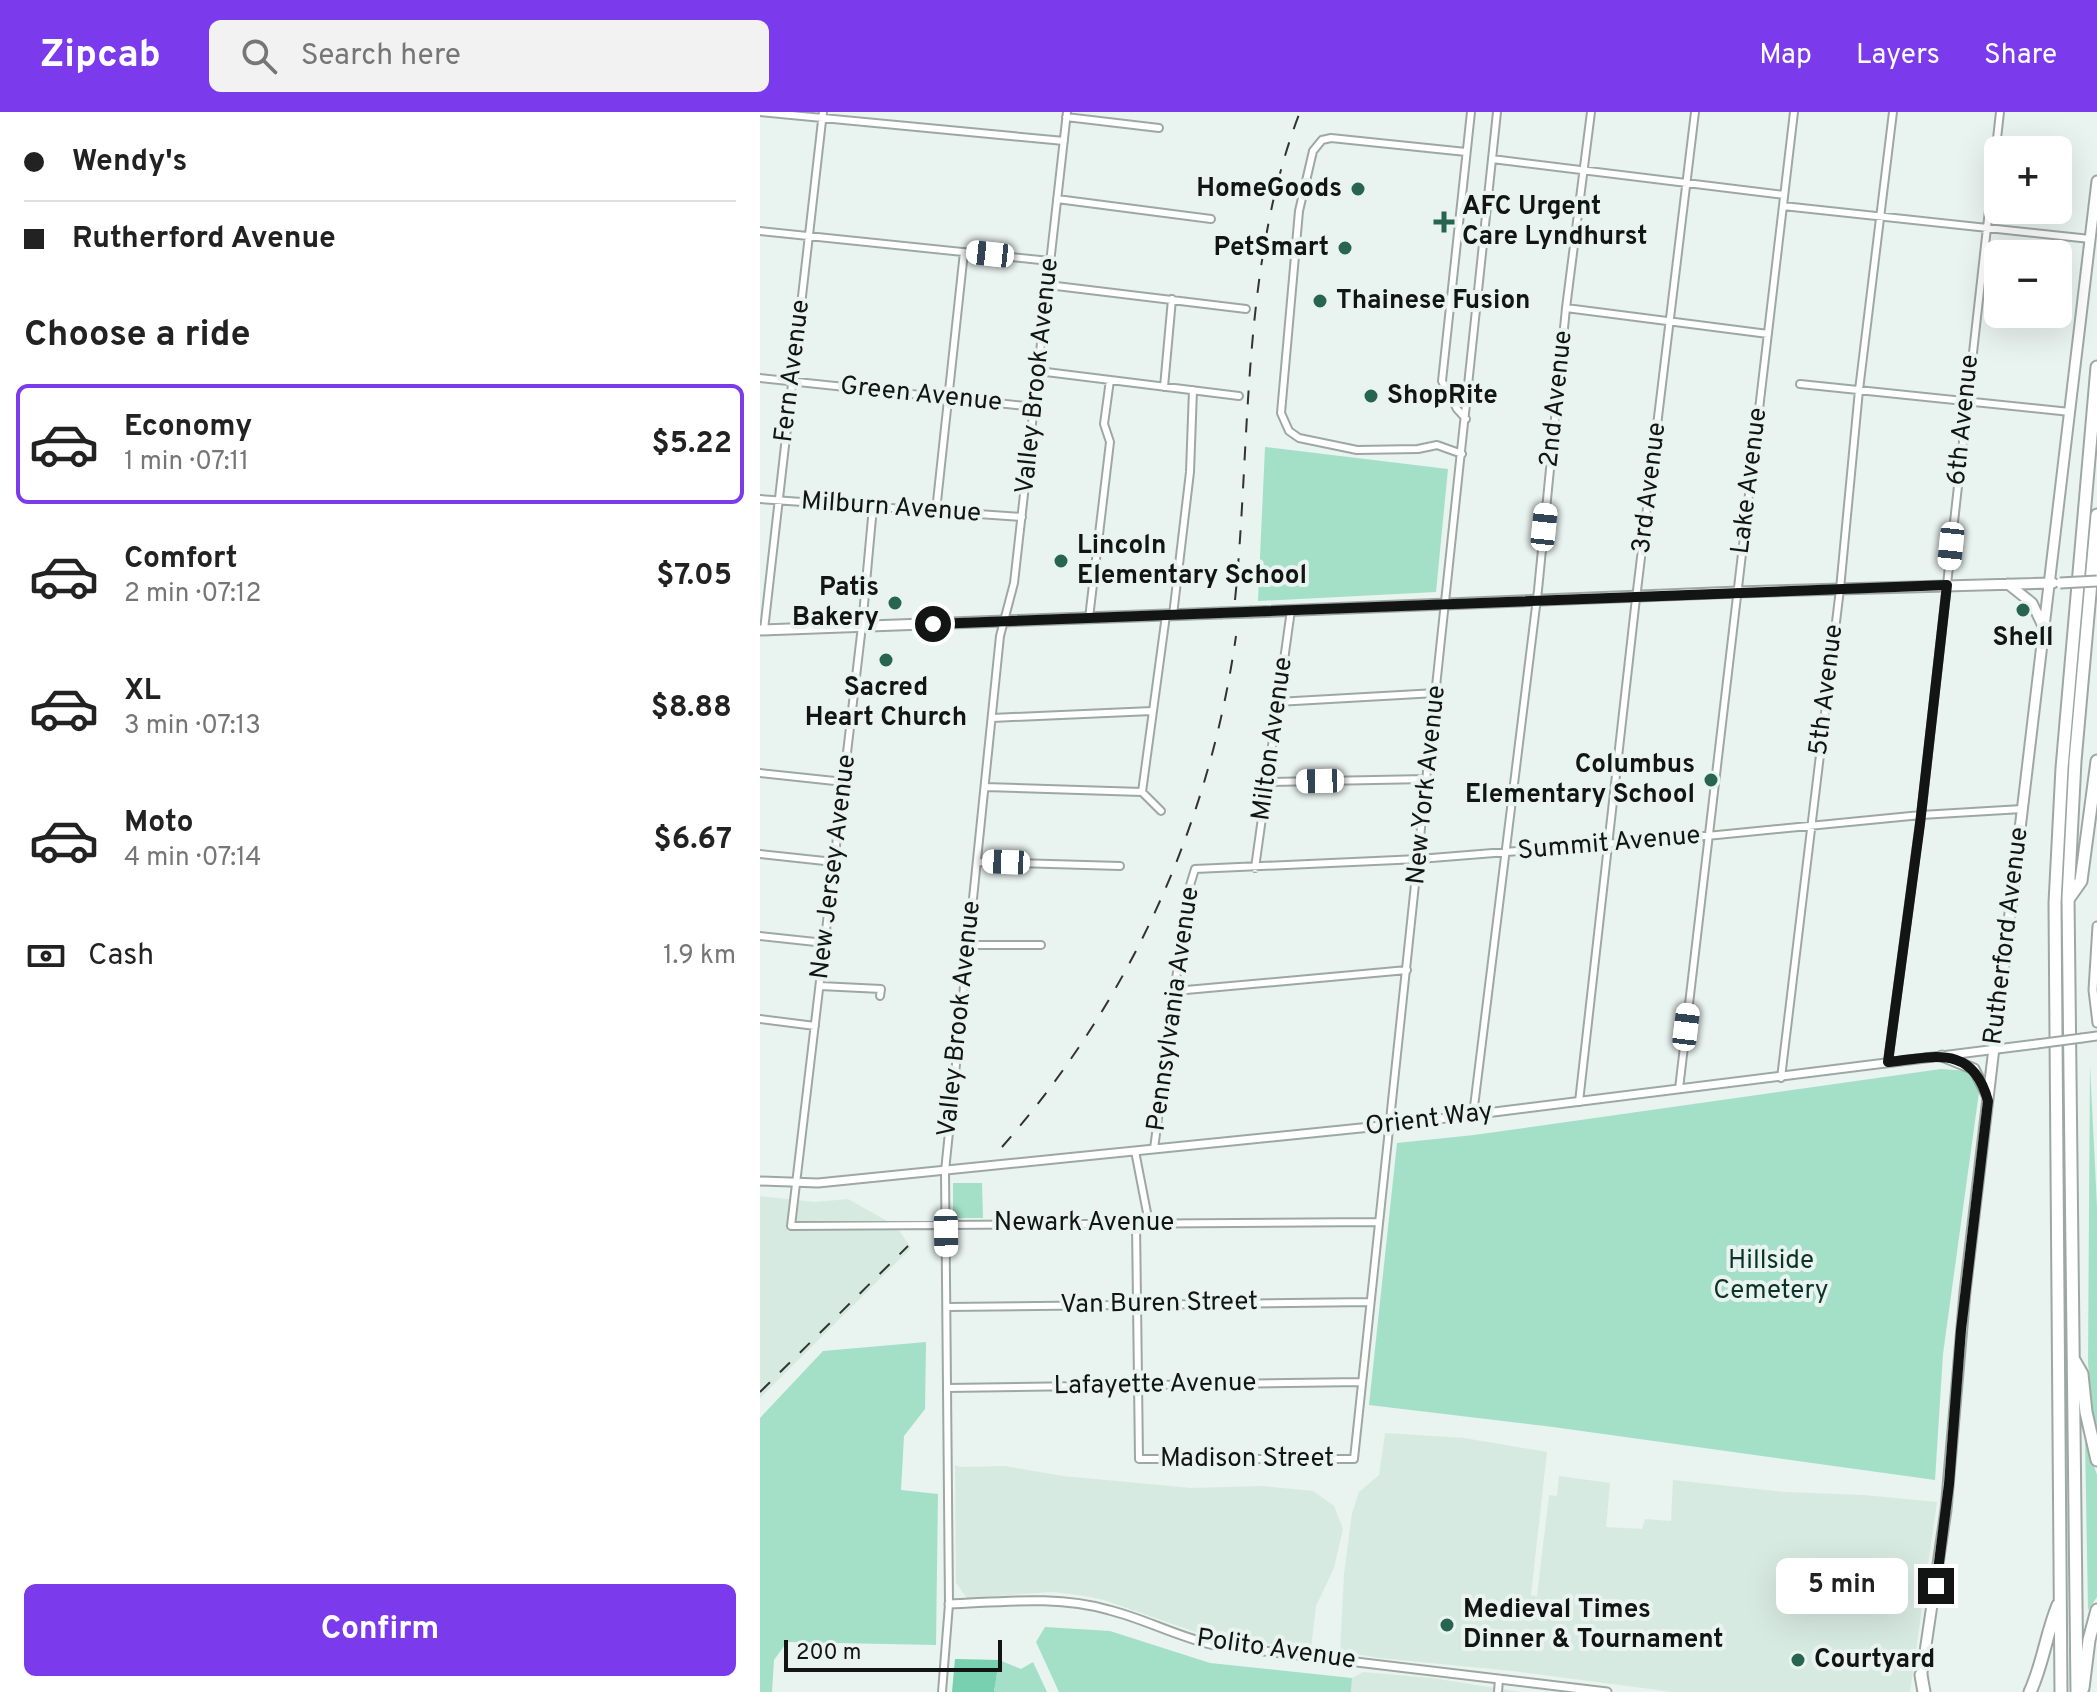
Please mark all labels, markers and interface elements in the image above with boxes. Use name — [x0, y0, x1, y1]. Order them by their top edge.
search box — [209, 20, 769, 92]
text: Zipcab — [40, 32, 161, 81]
icon: search — [237, 34, 281, 78]
text: Search here — [301, 38, 461, 75]
text: Map — [1759, 38, 1812, 74]
text: Layers — [1856, 38, 1940, 74]
text: Share — [1984, 38, 2057, 74]
map controls — [1984, 136, 2072, 328]
button: + — [1984, 136, 2072, 224]
text: Wendy's — [72, 144, 187, 181]
place label: HomeGoods — [1196, 173, 1342, 206]
marker: HomeGoods — [1349, 180, 1367, 198]
place label: AFC Urgent Care Lyndhurst — [1462, 191, 1647, 254]
marker: AFC Urgent Care Lyndhurst — [1433, 211, 1455, 233]
text: Rutherford Avenue — [72, 221, 336, 258]
place label: PetSmart — [1214, 232, 1329, 265]
marker: PetSmart — [1336, 239, 1354, 257]
car — [965, 240, 1015, 268]
button: − — [1984, 240, 2072, 328]
street label: Valley Brook Avenue — [1009, 256, 1067, 496]
place label: Thainese Fusion — [1336, 285, 1530, 318]
marker: Thainese Fusion — [1311, 292, 1329, 310]
street label: Fern Avenue — [768, 298, 818, 444]
text: Choose a ride — [24, 313, 250, 359]
street label: 2nd Avenue — [1533, 329, 1581, 469]
street label: 6th Avenue — [1941, 353, 1987, 487]
street label: Green Avenue — [838, 370, 1004, 420]
place label: ShopRite — [1387, 380, 1498, 413]
marker: ShopRite — [1362, 387, 1380, 405]
street label: Lake Avenue — [1725, 406, 1775, 556]
icon: car — [28, 408, 100, 480]
text: Economy — [124, 409, 252, 446]
street label: 3rd Avenue — [1626, 421, 1674, 555]
text: $5.22 — [652, 426, 732, 463]
text: 1 min · 07:11 — [124, 446, 249, 479]
street label: Milburn Avenue — [800, 485, 982, 531]
car — [1530, 502, 1558, 552]
car — [1937, 521, 1965, 571]
place label: Lincoln Elementary School — [1077, 530, 1307, 593]
icon: car — [28, 540, 100, 612]
text: Comfort — [124, 541, 237, 578]
marker: Lincoln Elementary School — [1052, 552, 1070, 570]
text: $7.05 — [656, 558, 732, 595]
place label: Patis Bakery — [792, 572, 879, 635]
text: 2 min · 07:12 — [124, 578, 261, 611]
marker: Patis Bakery — [886, 594, 904, 612]
marker: Shell — [2014, 601, 2032, 619]
route start — [915, 606, 951, 642]
street label: 5th Avenue — [1803, 622, 1851, 758]
place label: Shell — [1992, 622, 2054, 655]
marker: Sacred Heart Church — [877, 651, 895, 669]
street label: Milton Avenue — [1245, 655, 1301, 823]
icon: car — [28, 672, 100, 744]
place label: Sacred Heart Church — [805, 672, 967, 735]
text: XL — [124, 673, 161, 710]
street label: New York Avenue — [1400, 684, 1454, 886]
text: $8.88 — [651, 690, 732, 727]
text: 3 min · 07:13 — [124, 710, 261, 743]
place label: Columbus Elementary School — [1465, 749, 1695, 812]
street label: New Jersey Avenue — [804, 753, 864, 981]
car — [1296, 769, 1344, 793]
marker: Columbus Elementary School — [1702, 771, 1720, 789]
icon: car — [28, 804, 100, 876]
text: Moto — [124, 805, 194, 842]
street label: Summit Avenue — [1516, 820, 1702, 868]
text: $6.67 — [654, 822, 732, 859]
street label: Rutherford Avenue — [1977, 825, 2037, 1047]
text: 4 min · 07:14 — [124, 842, 261, 875]
car — [982, 849, 1030, 875]
street label: Pennsylvania Avenue — [1141, 885, 1207, 1133]
street label: Valley Brook Avenue — [931, 899, 989, 1139]
icon: cash — [24, 934, 68, 978]
text: Cash — [88, 938, 154, 975]
text: 1.9 km — [663, 940, 736, 973]
car — [1671, 1002, 1701, 1052]
street label: Orient Way — [1363, 1096, 1495, 1144]
street label: Newark Avenue — [994, 1207, 1174, 1240]
car — [934, 1209, 958, 1257]
park label: Hillside Cemetery — [1713, 1245, 1829, 1308]
street label: Van Buren Street — [1060, 1286, 1258, 1322]
street label: Lafayette Avenue — [1053, 1367, 1257, 1403]
street label: Madison Street — [1160, 1443, 1334, 1476]
callout: 5 min — [1776, 1558, 1908, 1614]
route end — [1918, 1568, 1954, 1604]
text: 5 min — [1808, 1569, 1876, 1602]
button: Confirm — [24, 1584, 736, 1676]
place label: Medieval Times Dinner & Tournament — [1463, 1594, 1724, 1657]
marker: Medieval Times Dinner & Tournament — [1438, 1616, 1456, 1634]
street label: Polito Avenue — [1194, 1622, 1358, 1678]
scale bar — [784, 1636, 1002, 1672]
text: 200 m — [796, 1640, 861, 1667]
place label: Courtyard — [1814, 1644, 1935, 1677]
marker: Courtyard — [1789, 1651, 1807, 1669]

